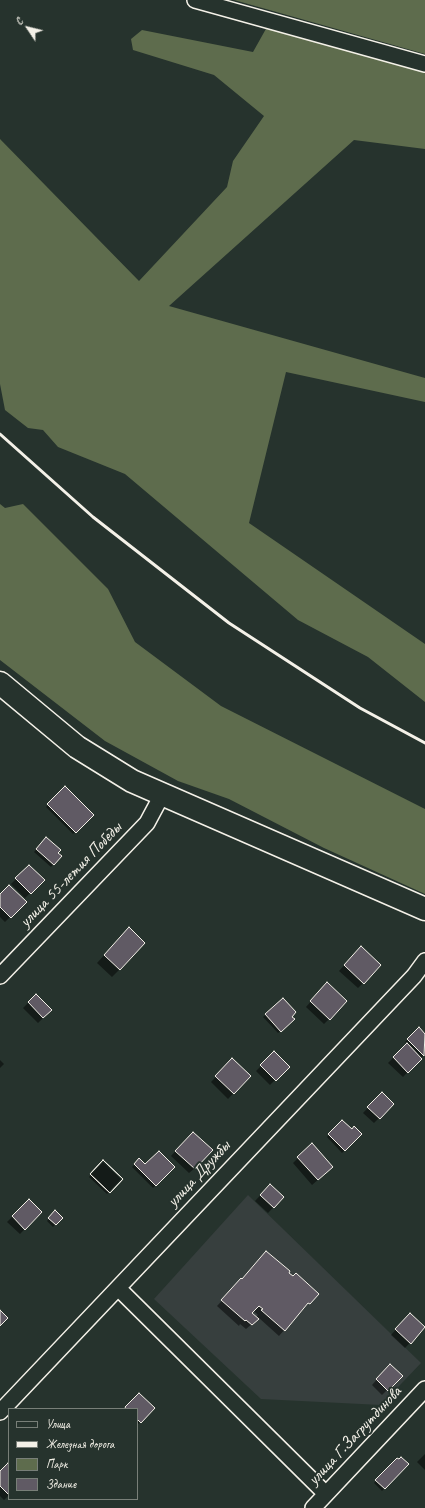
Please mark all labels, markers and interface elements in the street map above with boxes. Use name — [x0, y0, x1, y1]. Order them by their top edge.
north arrow — [8, 8, 48, 48]
text: С — [11, 15, 25, 27]
street label: улица 55-летия Победы — [16, 818, 126, 932]
street label: улица Дружбы — [163, 1137, 235, 1211]
street label: улица Г.Загрутдинова — [304, 1382, 406, 1490]
legend — [8, 1408, 138, 1500]
text: Улица — [46, 1416, 70, 1432]
text: Железная дорога — [46, 1436, 114, 1452]
text: Парк — [46, 1456, 67, 1472]
text: Здание — [46, 1476, 76, 1492]

